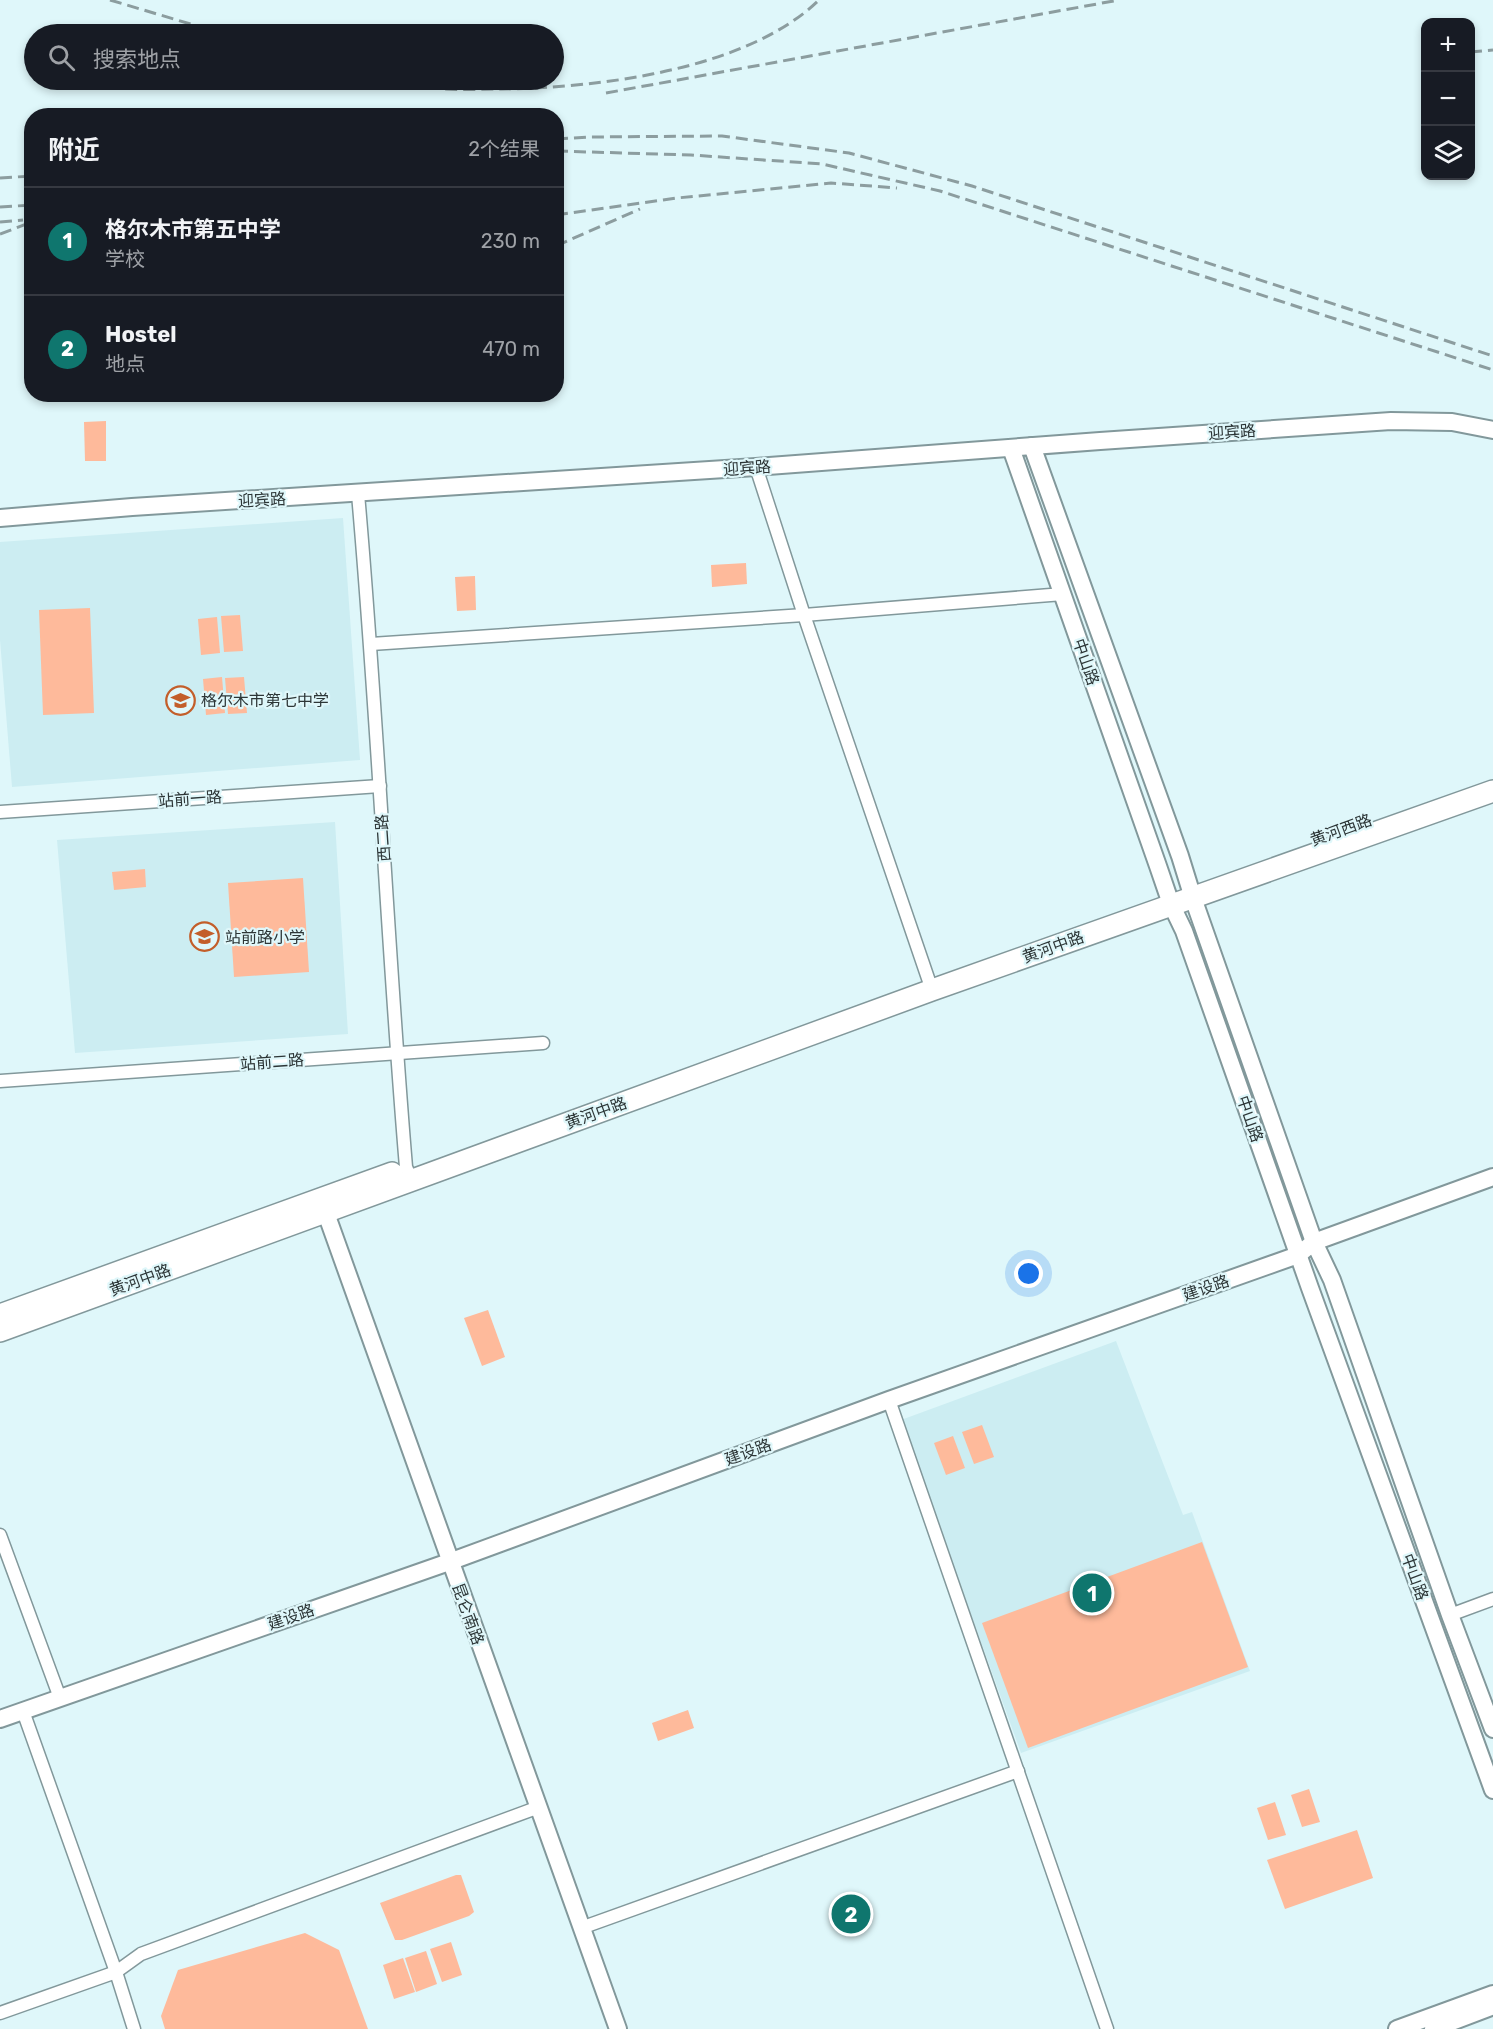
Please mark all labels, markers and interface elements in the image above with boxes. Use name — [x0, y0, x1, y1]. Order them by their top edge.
map controls — [1421, 18, 1475, 180]
button: + — [1421, 18, 1475, 72]
search box — [24, 24, 564, 90]
icon: search — [45, 41, 78, 74]
text: 搜索地点 — [93, 46, 181, 73]
button: − — [1421, 72, 1475, 126]
button: layers — [1421, 126, 1475, 180]
text: 附近 — [48, 135, 100, 166]
text: 2个结果 — [468, 137, 540, 161]
text: 格尔木市第五中学 — [105, 216, 281, 243]
text: 1 — [63, 229, 72, 253]
text: 230 m — [481, 229, 540, 253]
text: 学校 — [105, 247, 145, 271]
text: Hostel — [105, 321, 177, 348]
text: 2 — [61, 337, 74, 361]
text: 470 m — [482, 337, 540, 361]
text: 地点 — [105, 352, 145, 376]
street label: 迎宾路 — [1207, 421, 1257, 443]
street label: 迎宾路 — [722, 457, 772, 479]
street label: 迎宾路 — [238, 489, 286, 511]
street label: 中山路 — [1069, 636, 1103, 688]
school or university icon: 格尔木市第七中学 — [164, 684, 196, 716]
place label: 格尔木市第七中学 — [201, 691, 329, 710]
street label: 站前一路 — [157, 787, 223, 811]
street label: 黄河西路 — [1308, 810, 1374, 850]
street label: 西二路 — [372, 813, 394, 863]
school or university icon: 站前路小学 — [188, 921, 220, 953]
street label: 黄河中路 — [1020, 927, 1086, 967]
place label: 站前路小学 — [225, 928, 305, 947]
street label: 站前二路 — [239, 1050, 305, 1074]
street label: 黄河中路 — [563, 1093, 629, 1133]
street label: 中山路 — [1233, 1093, 1267, 1145]
your location — [1014, 1259, 1043, 1288]
street label: 黄河中路 — [107, 1260, 173, 1300]
street label: 建设路 — [1180, 1271, 1232, 1305]
street label: 建设路 — [722, 1435, 774, 1469]
street label: 中山路 — [1398, 1551, 1432, 1603]
pin: 1 — [1072, 1570, 1112, 1616]
street label: 昆仑南路 — [448, 1581, 488, 1647]
street label: 建设路 — [265, 1600, 317, 1634]
pin: 2 — [832, 1892, 870, 1936]

